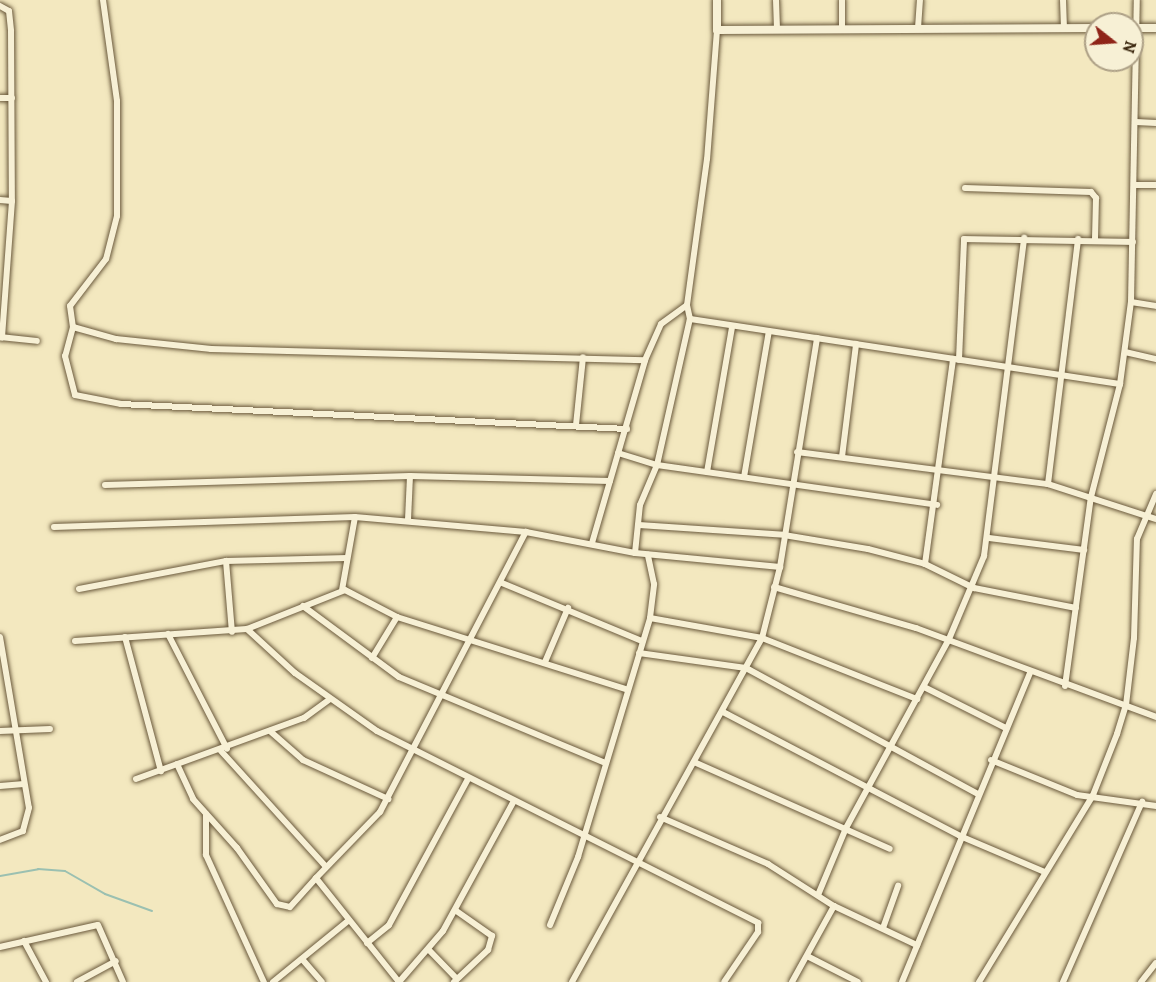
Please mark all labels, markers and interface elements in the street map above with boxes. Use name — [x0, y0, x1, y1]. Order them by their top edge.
north arrow — [1084, 12, 1144, 72]
text: N — [1117, 38, 1142, 55]

